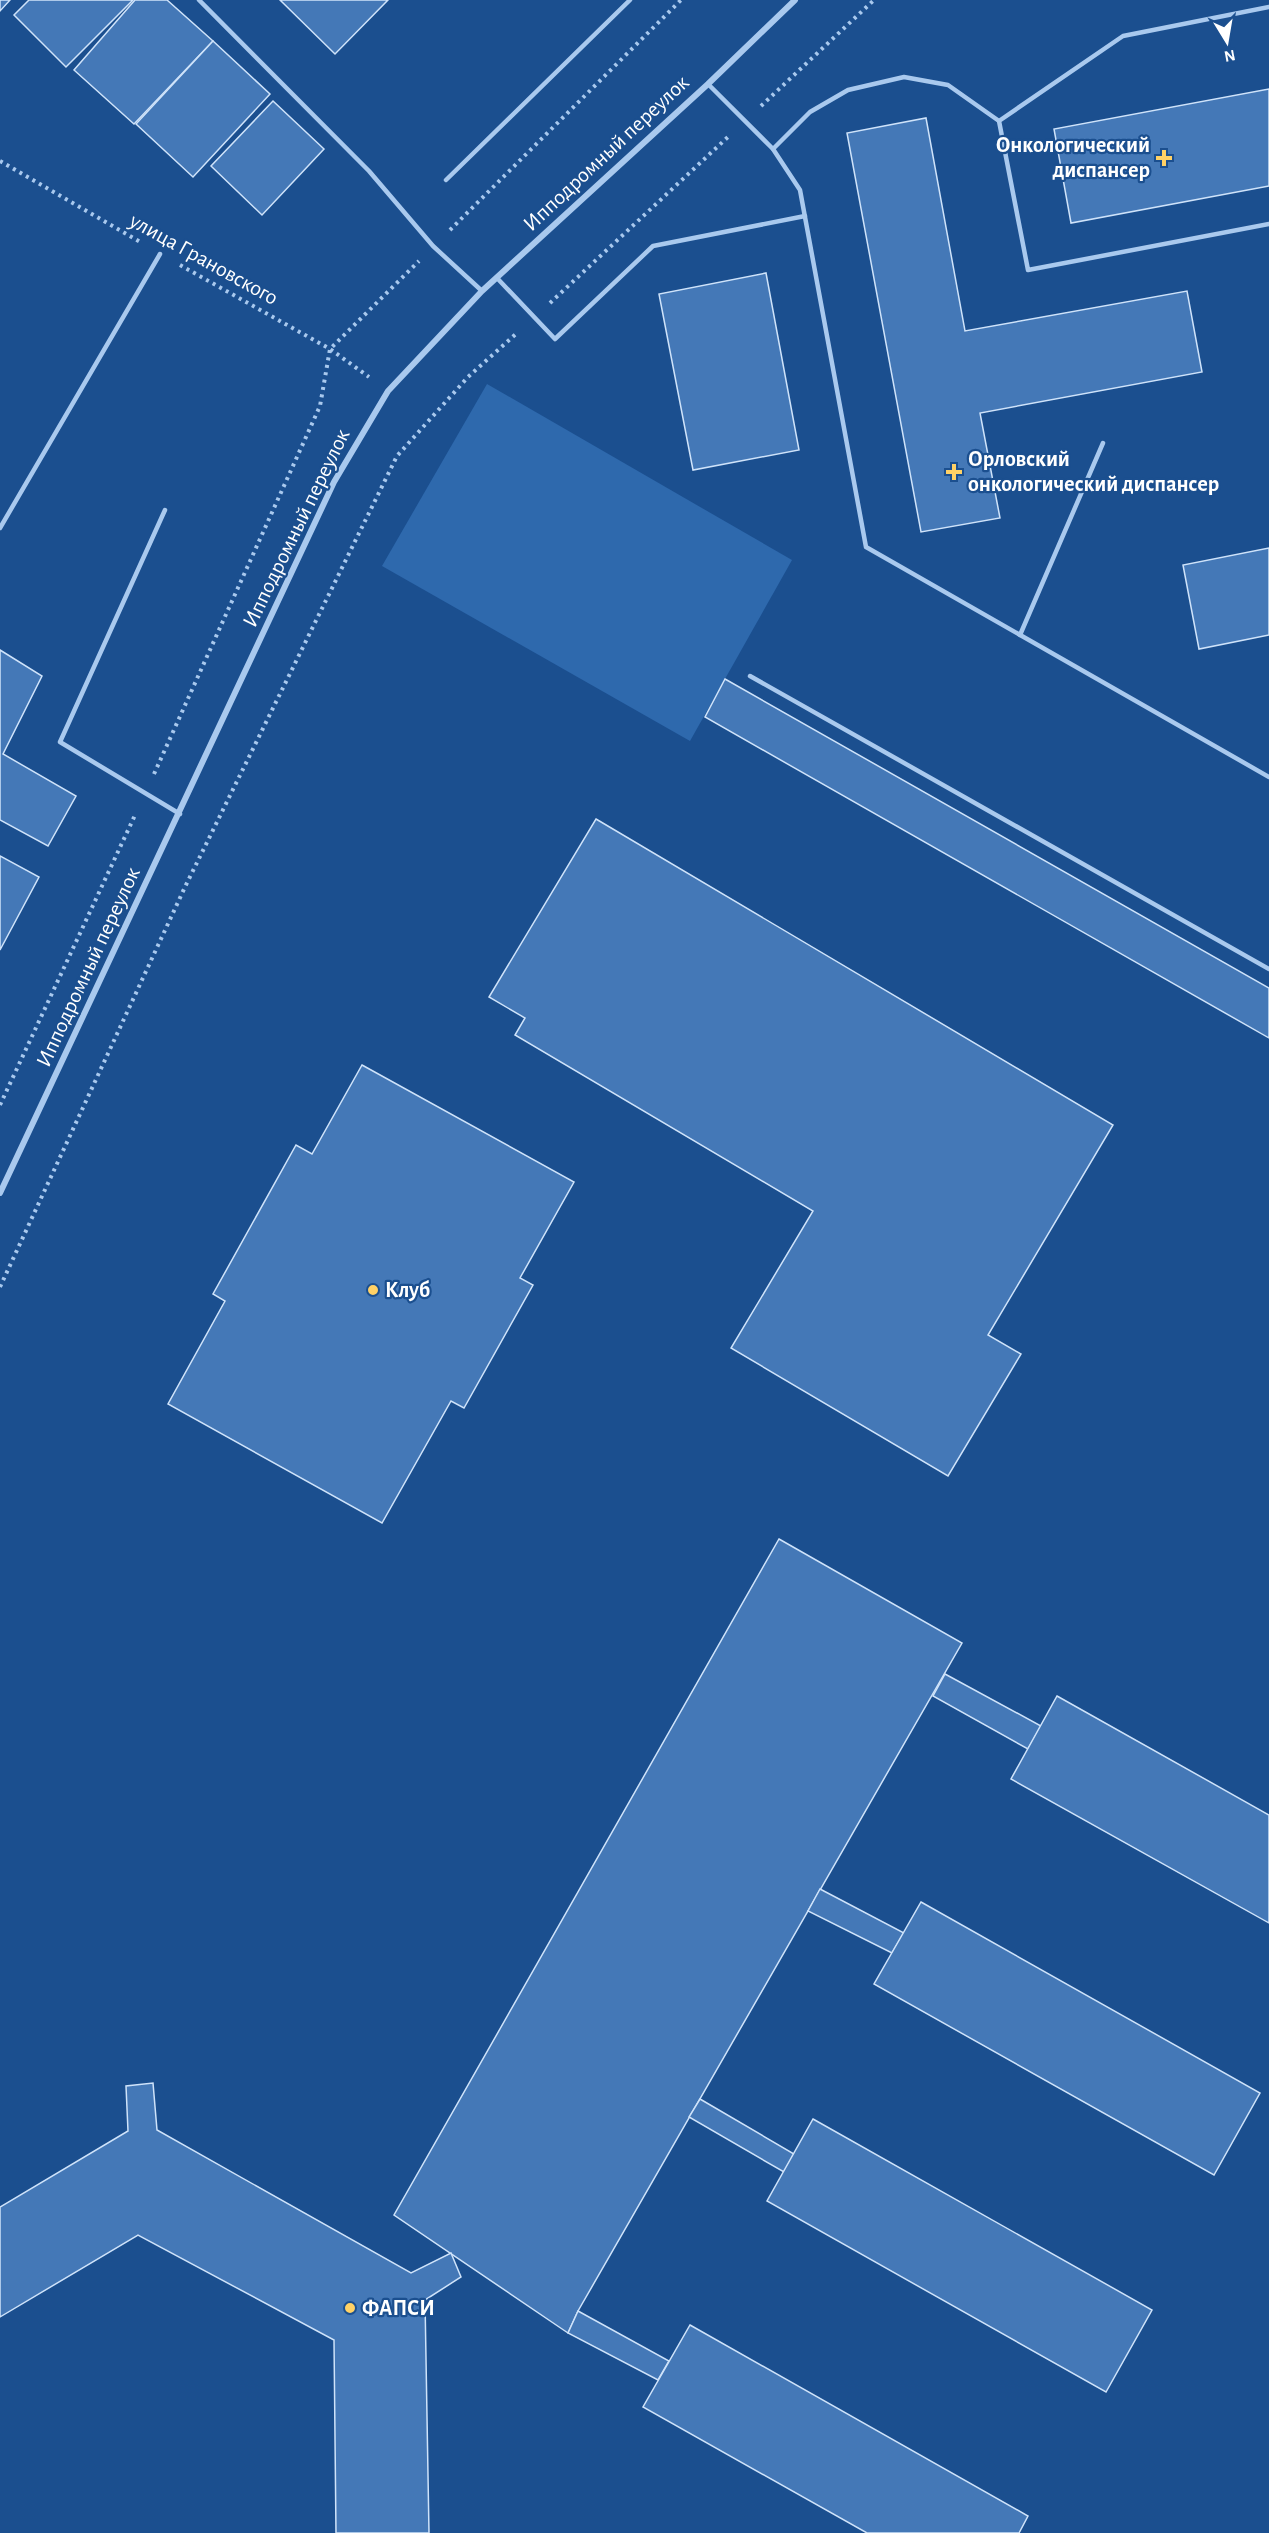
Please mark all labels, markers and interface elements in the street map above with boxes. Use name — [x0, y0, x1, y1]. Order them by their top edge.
north arrow — [1197, 12, 1257, 72]
text: N — [1223, 47, 1237, 65]
street label: Ипподромный переулок — [519, 71, 693, 235]
place label: Онкологический диспансер — [996, 134, 1150, 181]
marker: Онкологический диспансер — [1155, 149, 1173, 167]
street label: улица Грановского — [125, 209, 282, 309]
street label: Ипподромный переулок — [238, 426, 354, 630]
place label: Орловский онкологический диспансер — [968, 448, 1219, 495]
marker: Орловский онкологический диспансер — [945, 463, 963, 481]
street label: Ипподромный переулок — [32, 864, 144, 1070]
place label: Клуб — [385, 1279, 430, 1302]
marker: Клуб — [366, 1283, 380, 1297]
place label: ФАПСИ — [362, 2297, 435, 2319]
marker: ФАПСИ — [343, 2301, 357, 2315]

